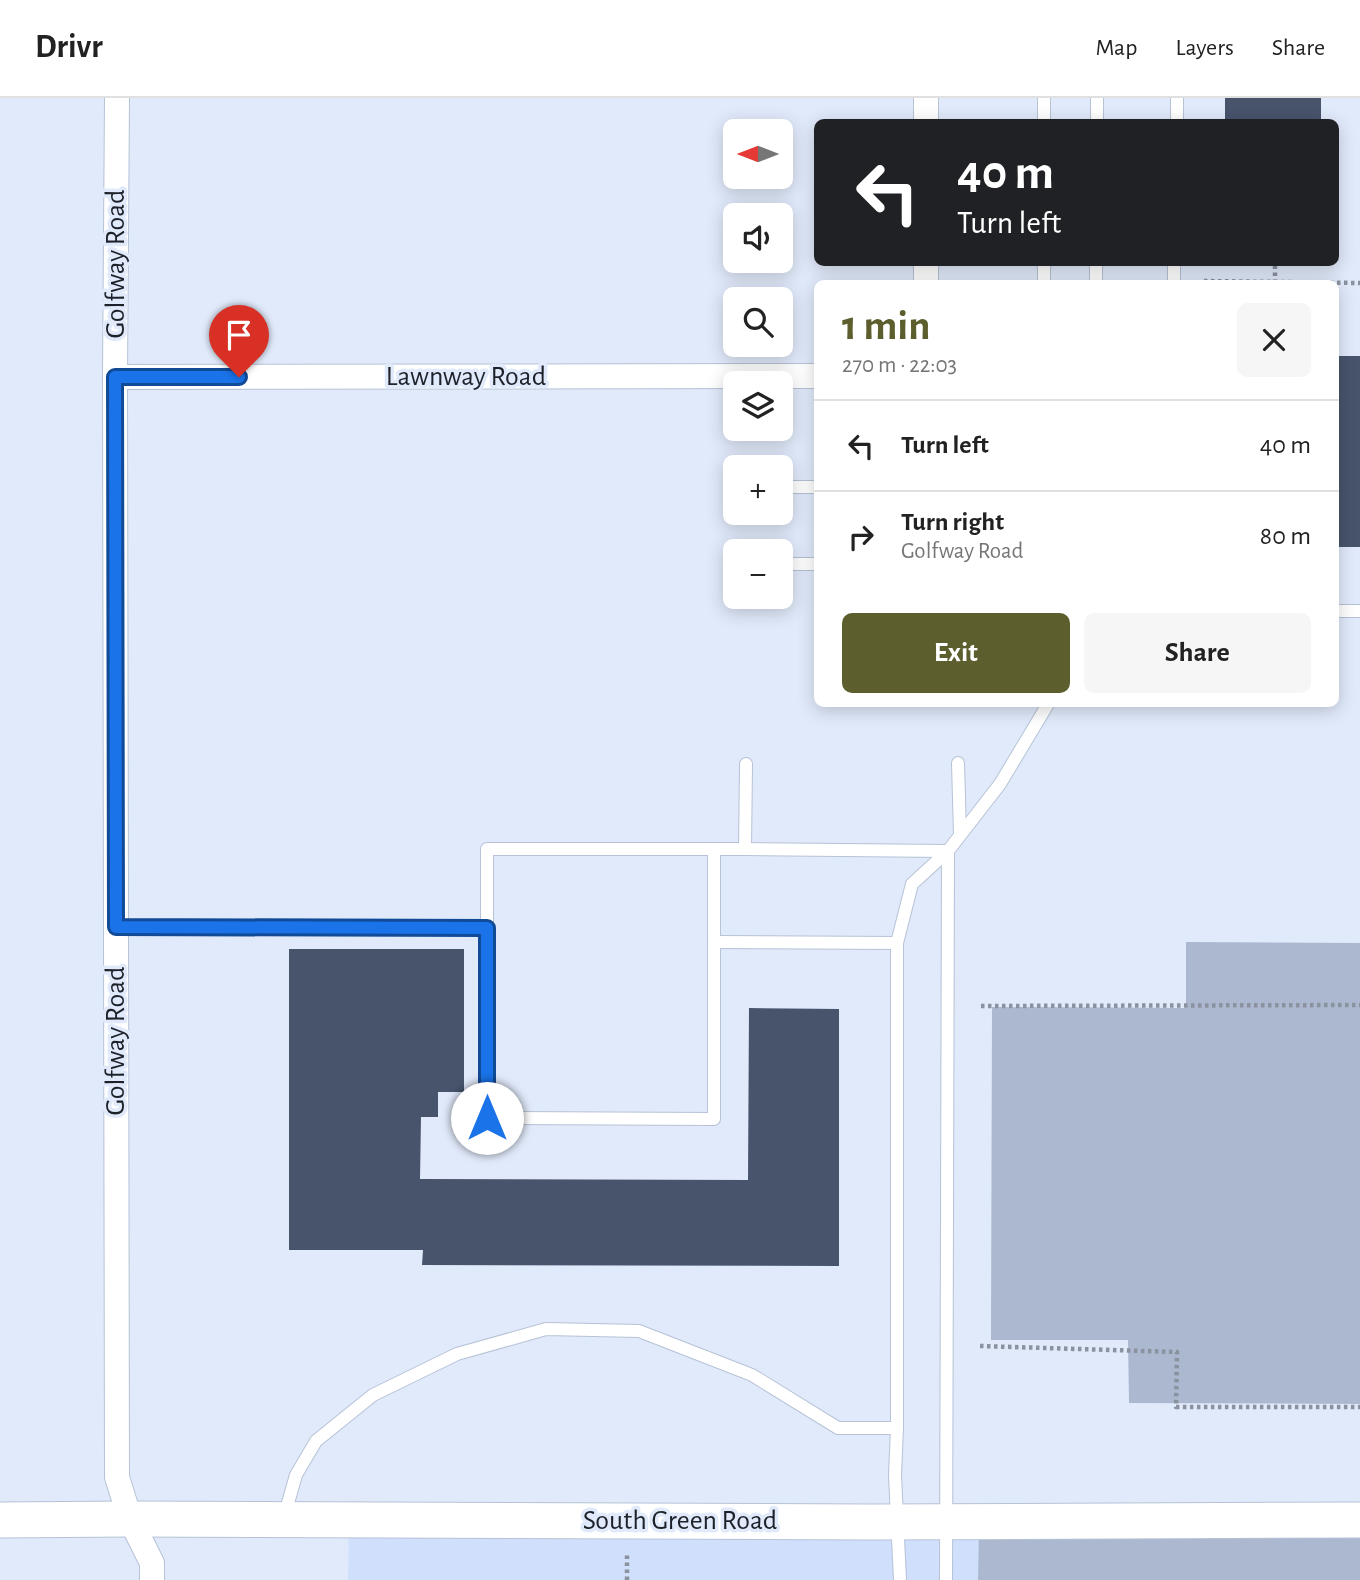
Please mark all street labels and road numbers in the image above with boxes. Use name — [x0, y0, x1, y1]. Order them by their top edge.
street label: Golfway Road — [102, 189, 130, 339]
street label: Lawnway Road — [386, 363, 546, 391]
street label: Golfway Road — [102, 966, 130, 1116]
street label: South Green Road — [583, 1507, 777, 1535]

